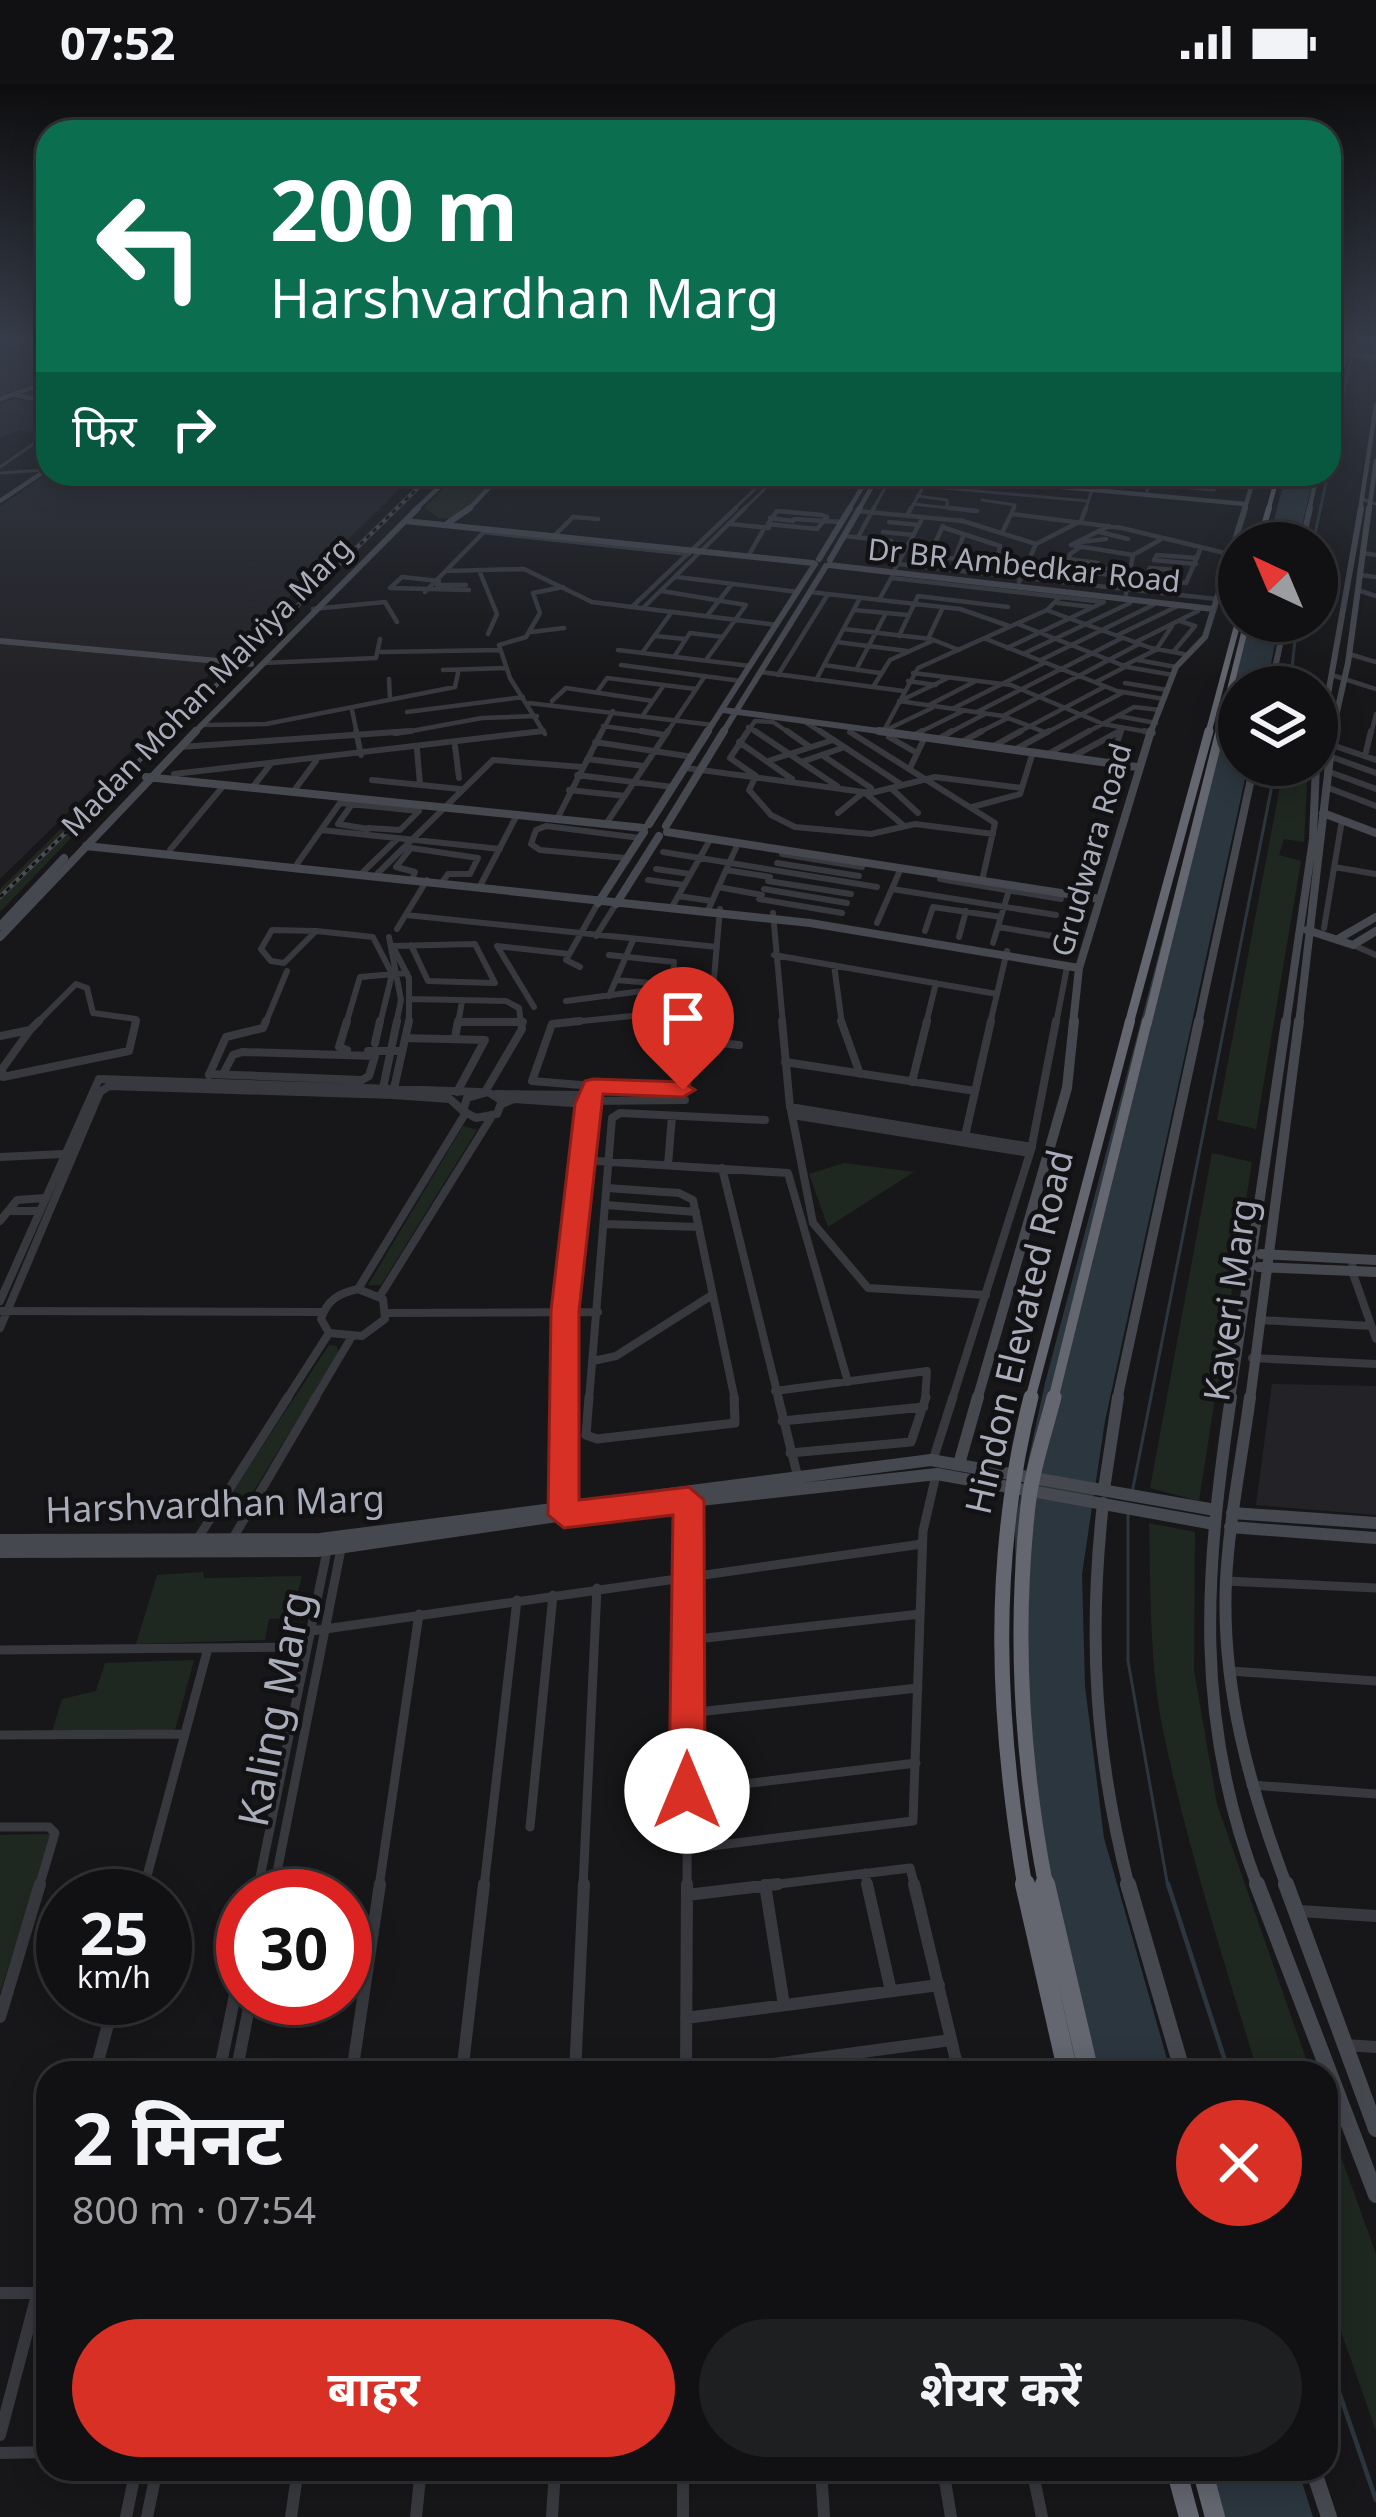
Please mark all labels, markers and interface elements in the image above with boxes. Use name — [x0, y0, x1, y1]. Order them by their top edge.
text: 07:52 — [60, 12, 176, 73]
text: 200 m — [270, 151, 518, 266]
icon: left — [72, 168, 228, 324]
text: Harshvardhan Marg — [270, 260, 779, 334]
icon: right — [161, 396, 227, 462]
text: फिर — [72, 399, 137, 460]
north arrow — [1218, 522, 1338, 642]
map controls — [1218, 522, 1338, 786]
street label: Madan Mohan Malviya Marg — [52, 527, 360, 845]
street label: Dr BR Ambedkar Road — [866, 528, 1183, 601]
button: layers — [1218, 666, 1338, 786]
street label: Grudwara Road — [1041, 738, 1141, 961]
pin — [632, 967, 734, 1090]
icon: arrive — [650, 985, 716, 1051]
street label: Hindon Elevated Road — [953, 1145, 1084, 1519]
street label: Kaveri Marg — [1191, 1195, 1268, 1404]
street label: Harshvardhan Marg — [44, 1473, 386, 1534]
street label: Kaling Marg — [223, 1586, 324, 1831]
position arrow — [624, 1728, 750, 1854]
speed limit sign: 30 — [216, 1869, 372, 2025]
text: 25 — [80, 1891, 148, 1973]
text: km/h — [77, 1956, 151, 1997]
text: 2 मिनट — [72, 2088, 283, 2186]
button: close — [1176, 2100, 1302, 2226]
text: 800 m · 07:54 — [72, 2182, 316, 2235]
button: बाहर — [72, 2319, 675, 2457]
button: शेयर करें — [699, 2319, 1302, 2457]

